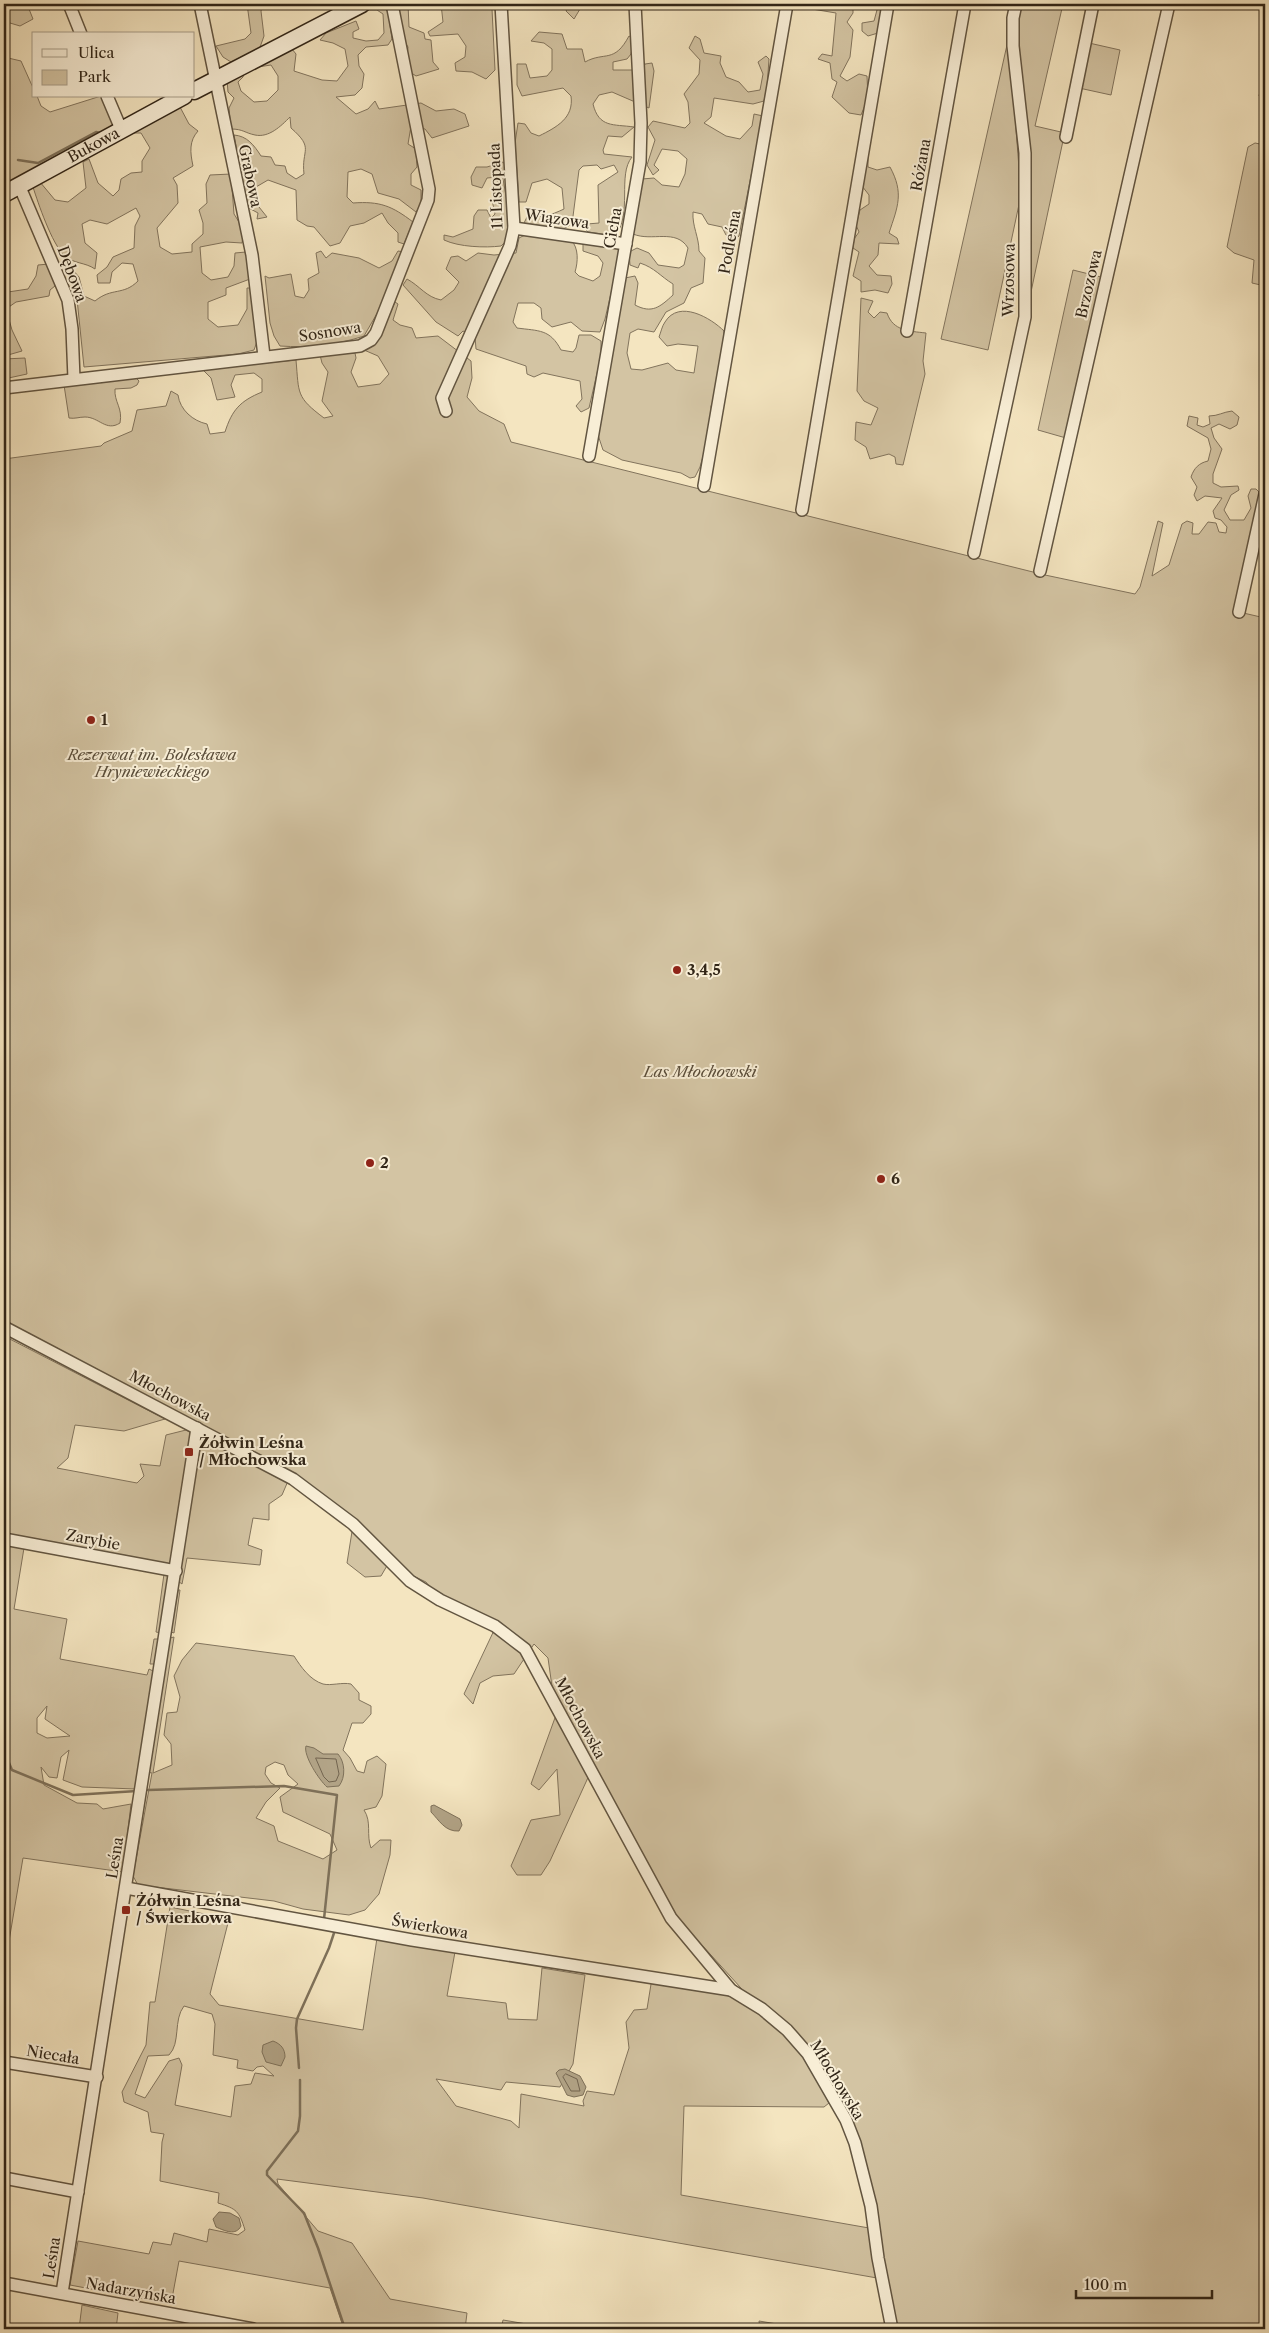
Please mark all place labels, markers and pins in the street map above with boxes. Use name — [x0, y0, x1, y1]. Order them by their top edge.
place label: 1 — [101, 710, 108, 729]
marker: 1 — [85, 714, 97, 726]
place label: 3,4,5 — [687, 960, 721, 979]
marker: 3,4,5 — [671, 964, 683, 976]
place label: 2 — [380, 1153, 389, 1172]
marker: 2 — [364, 1157, 376, 1169]
place label: 6 — [891, 1169, 900, 1188]
marker: 6 — [875, 1173, 887, 1185]
place label: Żółwin Leśna / Młochowska — [199, 1433, 307, 1469]
marker: Żółwin Leśna / Młochowska — [183, 1446, 195, 1458]
place label: Żółwin Leśna / Świerkowa — [136, 1891, 241, 1927]
marker: Żółwin Leśna / Świerkowa — [120, 1904, 132, 1916]

